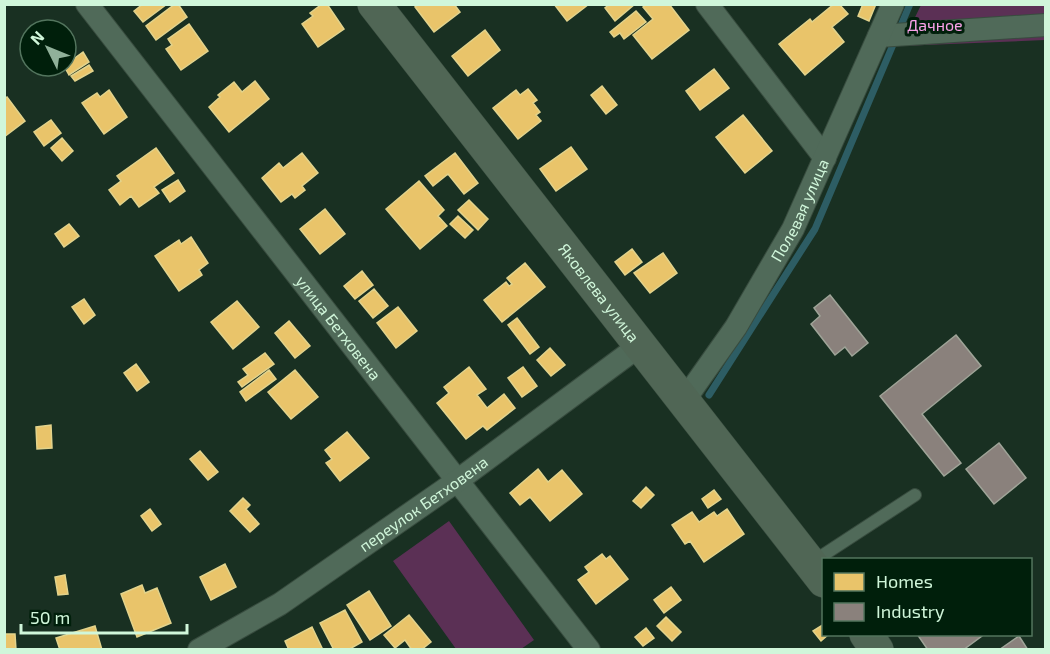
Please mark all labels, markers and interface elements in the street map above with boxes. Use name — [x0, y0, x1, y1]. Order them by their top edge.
park label: Дачное — [907, 15, 963, 34]
north arrow — [18, 18, 78, 78]
text: N — [26, 27, 48, 48]
street label: Полевая улица — [766, 156, 832, 265]
street label: Яковлева улица — [555, 239, 644, 345]
street label: улица Бетховена — [292, 271, 385, 383]
street label: переулок Бетховена — [355, 452, 491, 555]
legend — [822, 558, 1032, 636]
text: Homes — [876, 570, 933, 592]
scale bar — [21, 597, 188, 635]
text: Industry — [876, 600, 945, 622]
text: 50 m — [30, 606, 70, 628]

